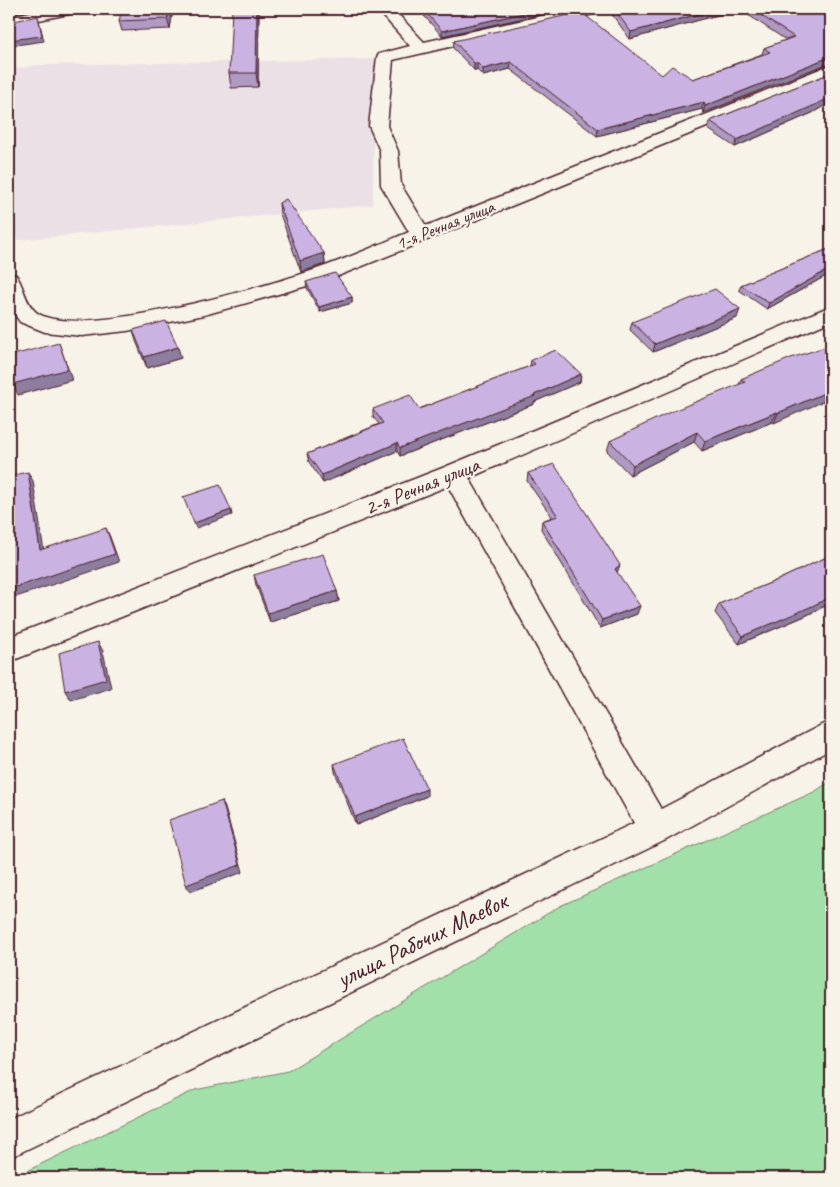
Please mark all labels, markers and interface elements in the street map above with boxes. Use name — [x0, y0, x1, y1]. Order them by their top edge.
street label: 1-я Речная улица — [393, 195, 499, 255]
street label: 2-я Речная улица — [361, 450, 485, 521]
street label: улица Рабочих Маевок — [330, 884, 515, 996]

